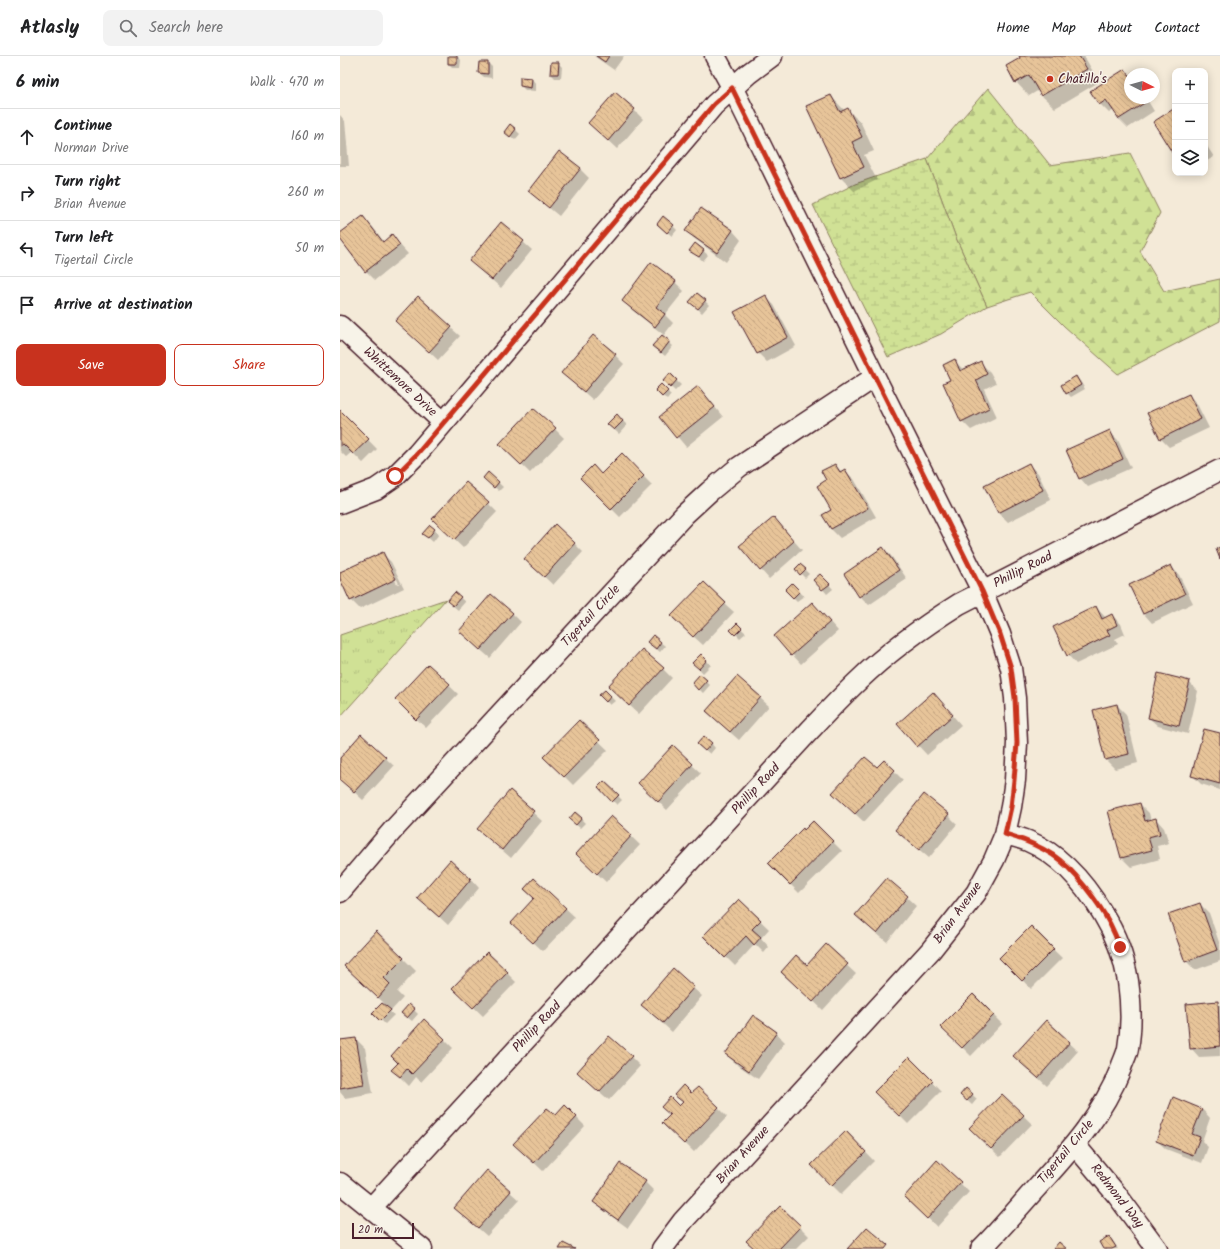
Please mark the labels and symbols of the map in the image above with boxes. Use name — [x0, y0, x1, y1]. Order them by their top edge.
north arrow — [1124, 68, 1160, 104]
place label: Chatilla's — [1058, 69, 1107, 90]
marker: Chatilla's — [1045, 74, 1055, 84]
street label: Whittemore Drive — [358, 342, 442, 422]
route start — [386, 467, 404, 485]
street label: Phillip Road — [990, 546, 1057, 594]
street label: Tigertail Circle — [556, 580, 626, 652]
street label: Phillip Road — [726, 758, 786, 820]
street label: Brian Avenue — [928, 878, 988, 948]
route end — [1111, 938, 1129, 956]
street label: Phillip Road — [507, 996, 567, 1058]
street label: Tigertail Circle — [1033, 1115, 1100, 1189]
street label: Brian Avenue — [711, 1121, 775, 1189]
street label: Redmond Way — [1085, 1159, 1150, 1234]
scale bar — [352, 1221, 414, 1240]

